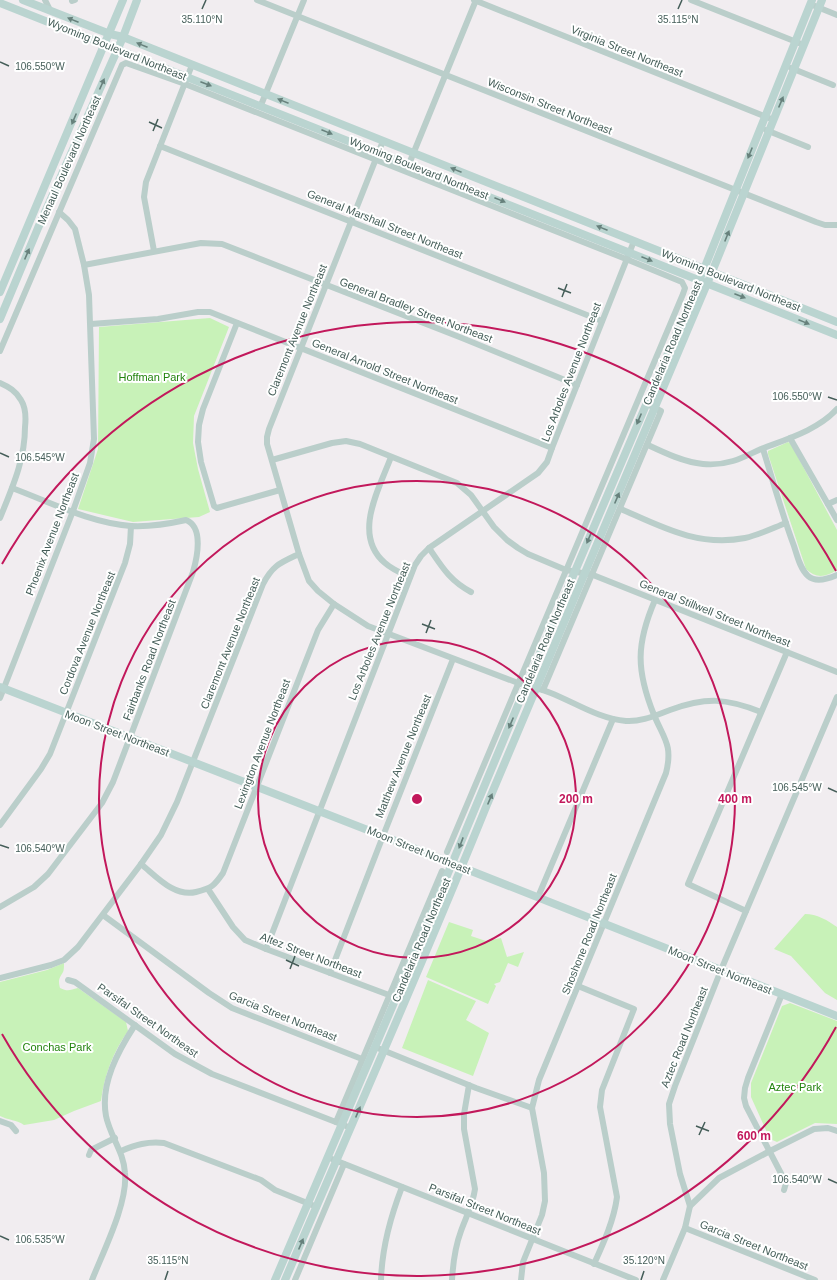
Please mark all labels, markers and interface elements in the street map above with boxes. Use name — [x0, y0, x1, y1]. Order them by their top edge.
text: 35.110°N — [181, 14, 223, 25]
text: 35.115°N — [657, 14, 699, 25]
street label: Wyoming Boulevard Northeast — [46, 16, 188, 82]
one-way arrow — [67, 16, 79, 22]
street label: Virginia Street Northeast — [569, 23, 685, 79]
one-way arrow — [136, 42, 147, 48]
text: 106.550°W — [15, 61, 65, 72]
street label: Wisconsin Street Northeast — [486, 75, 614, 137]
one-way arrow — [99, 78, 105, 90]
one-way arrow — [201, 82, 213, 88]
street label: Menaul Boulevard Northeast — [35, 94, 103, 226]
one-way arrow — [778, 96, 784, 108]
one-way arrow — [276, 97, 288, 103]
one-way arrow — [70, 114, 76, 126]
one-way arrow — [322, 129, 334, 135]
street label: Wyoming Boulevard Northeast — [348, 135, 490, 201]
one-way arrow — [747, 148, 753, 160]
one-way arrow — [450, 167, 461, 173]
street label: General Marshall Street Northeast — [305, 187, 465, 261]
one-way arrow — [495, 198, 507, 204]
one-way arrow — [596, 225, 608, 231]
one-way arrow — [724, 230, 730, 242]
street label: Wyoming Boulevard Northeast — [660, 247, 802, 313]
one-way arrow — [25, 248, 31, 260]
one-way arrow — [641, 256, 653, 262]
street label: Claremont Avenue Northeast — [265, 262, 329, 398]
street label: General Bradley Street Northeast — [338, 275, 494, 345]
street label: Candelaria Road Northeast — [640, 279, 704, 407]
one-way arrow — [734, 293, 746, 299]
street label: Los Arboles Avenue Northeast — [539, 301, 603, 443]
one-way arrow — [799, 319, 811, 325]
street label: General Arnold Street Northeast — [310, 336, 460, 406]
park label: Hoffman Park — [118, 371, 186, 383]
text: 106.550°W — [772, 391, 822, 402]
one-way arrow — [636, 413, 642, 425]
text: 106.545°W — [15, 452, 65, 463]
street label: Phoenix Avenue Northeast — [23, 471, 81, 597]
one-way arrow — [614, 492, 620, 504]
one-way arrow — [585, 533, 591, 545]
street label: Los Arboles Avenue Northeast — [346, 560, 412, 702]
street label: Cordova Avenue Northeast — [57, 570, 117, 696]
street label: Claremont Avenue Northeast — [198, 575, 262, 711]
street label: Candelaria Road Northeast — [513, 577, 577, 705]
street label: General Stillwell Street Northeast — [638, 577, 792, 649]
street label: Fairbanks Road Northeast — [120, 598, 178, 722]
street label: Lexington Avenue Northeast — [232, 677, 292, 811]
street label: Matthew Avenue Northeast — [373, 693, 433, 819]
street label: Moon Street Northeast — [63, 708, 171, 758]
one-way arrow — [507, 717, 513, 729]
text: 106.545°W — [772, 782, 822, 793]
centre of rings — [410, 792, 424, 806]
text: 200 m — [559, 792, 593, 806]
text: 400 m — [718, 792, 752, 806]
one-way arrow — [487, 793, 493, 804]
street label: Moon Street Northeast — [365, 824, 473, 876]
one-way arrow — [458, 837, 464, 849]
text: 106.540°W — [15, 843, 65, 854]
street label: Shoshone Road Northeast — [559, 872, 619, 996]
street label: Candelaria Road Northeast — [389, 876, 453, 1004]
street label: Altez Street Northeast — [259, 930, 363, 980]
street label: Moon Street Northeast — [666, 944, 774, 996]
street label: Parsifal Street Northeast — [95, 981, 201, 1059]
street label: Aztec Road Northeast — [658, 985, 710, 1089]
street label: Garcia Street Northeast — [227, 989, 339, 1043]
park label: Conchas Park — [22, 1041, 92, 1053]
park label: Aztec Park — [768, 1081, 822, 1093]
one-way arrow — [356, 1106, 362, 1118]
text: 600 m — [737, 1129, 771, 1143]
text: 106.540°W — [772, 1174, 822, 1185]
street label: Parsifal Street Northeast — [427, 1181, 543, 1237]
street label: Garcia Street Northeast — [698, 1218, 810, 1272]
text: 106.535°W — [15, 1234, 65, 1245]
one-way arrow — [298, 1238, 304, 1250]
text: 35.115°N — [147, 1255, 189, 1266]
text: 35.120°N — [623, 1255, 665, 1266]

